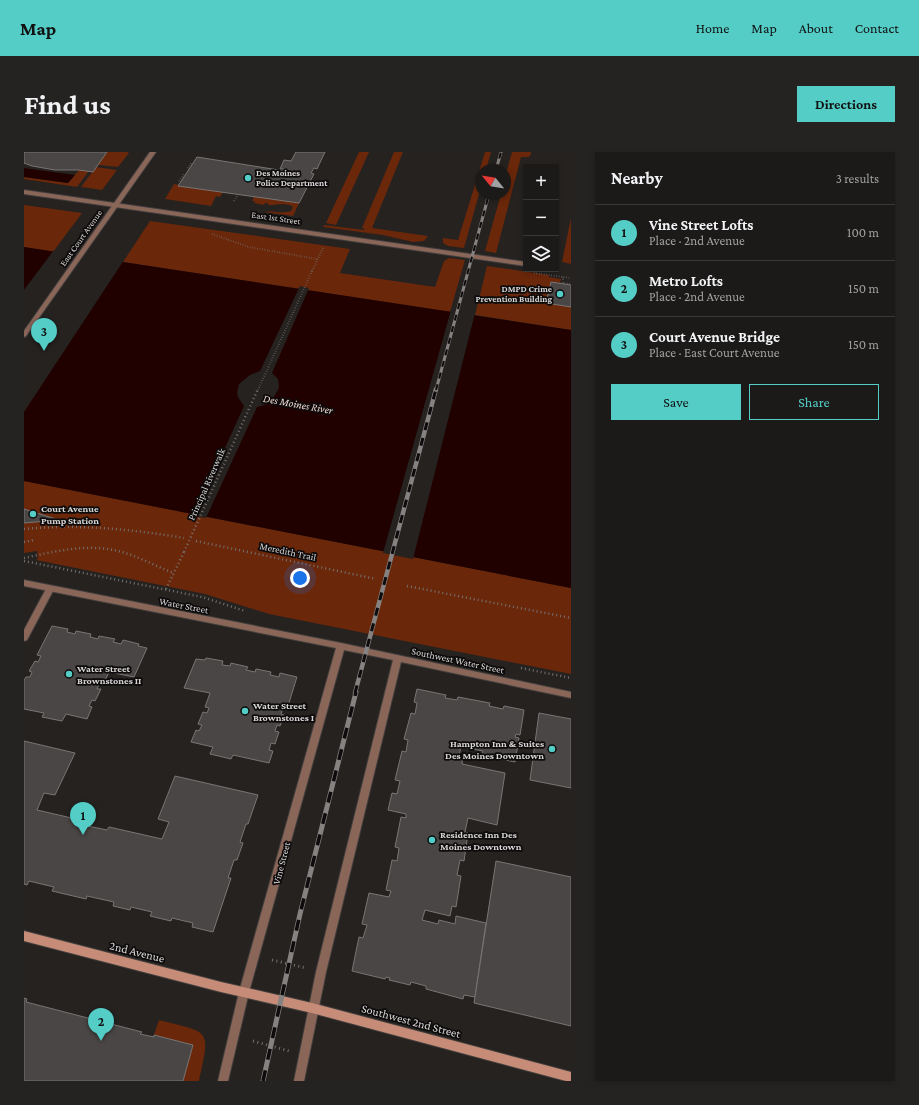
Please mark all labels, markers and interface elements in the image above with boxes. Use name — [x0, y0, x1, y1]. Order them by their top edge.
text: Map — [20, 18, 56, 39]
text: Home — [696, 20, 729, 36]
text: Map — [751, 20, 777, 36]
text: About — [799, 20, 833, 36]
text: Contact — [855, 20, 899, 36]
button: Directions — [797, 86, 895, 122]
text: Find us — [24, 89, 111, 120]
north arrow — [475, 164, 511, 200]
map controls — [523, 164, 559, 272]
button: + — [523, 164, 559, 200]
place label: Des Moines Police Department — [256, 168, 328, 188]
text: Nearby — [611, 169, 663, 188]
text: 3 results — [836, 171, 879, 186]
marker: Des Moines Police Department — [243, 173, 253, 183]
button: − — [523, 200, 559, 236]
street label: East Court Avenue — [58, 208, 104, 268]
street label: East 1st Street — [251, 210, 302, 227]
text: Vine Street Lofts — [649, 217, 753, 233]
text: 1 — [622, 225, 626, 240]
text: 100 m — [847, 225, 879, 240]
text: Place · 2nd Avenue — [649, 233, 745, 248]
button: layers — [523, 236, 559, 272]
text: Metro Lofts — [649, 273, 723, 289]
text: 2 — [621, 281, 627, 296]
text: 150 m — [848, 281, 879, 296]
place label: DMPD Crime Prevention Building — [476, 284, 552, 304]
marker: DMPD Crime Prevention Building — [555, 289, 565, 299]
text: Place · 2nd Avenue — [649, 289, 745, 304]
pin: 3 — [31, 318, 57, 351]
text: Court Avenue Bridge — [649, 329, 780, 345]
text: 3 — [621, 337, 627, 352]
text: 150 m — [848, 337, 879, 352]
text: Place · East Court Avenue — [649, 345, 780, 360]
button: Save — [611, 384, 741, 420]
button: Share — [749, 384, 879, 420]
water label: Des Moines River — [262, 392, 335, 416]
street label: Principal Riverwalk — [186, 446, 227, 522]
place label: Court Avenue Pump Station — [41, 503, 99, 526]
marker: Court Avenue Pump Station — [28, 509, 38, 519]
street label: Meredith Trail — [259, 540, 318, 563]
your location — [290, 568, 310, 588]
street label: Water Street — [158, 595, 210, 616]
street label: Southwest Water Street — [411, 645, 506, 676]
place label: Water Street Brownstones II — [76, 663, 142, 686]
marker: Water Street Brownstones II — [64, 669, 74, 679]
place label: Water Street Brownstones I — [252, 700, 315, 723]
marker: Water Street Brownstones I — [240, 706, 250, 716]
place label: Hampton Inn & Suites Des Moines Downtown — [445, 738, 544, 761]
marker: Hampton Inn & Suites Des Moines Downtown — [547, 744, 557, 754]
pin: 1 — [70, 802, 96, 835]
place label: Residence Inn Des Moines Downtown — [440, 829, 522, 852]
marker: Residence Inn Des Moines Downtown — [427, 835, 437, 845]
street label: Vine Street — [271, 840, 293, 885]
street label: 2nd Avenue — [108, 938, 166, 966]
street label: Southwest 2nd Street — [360, 1001, 463, 1041]
pin: 2 — [88, 1008, 114, 1041]

